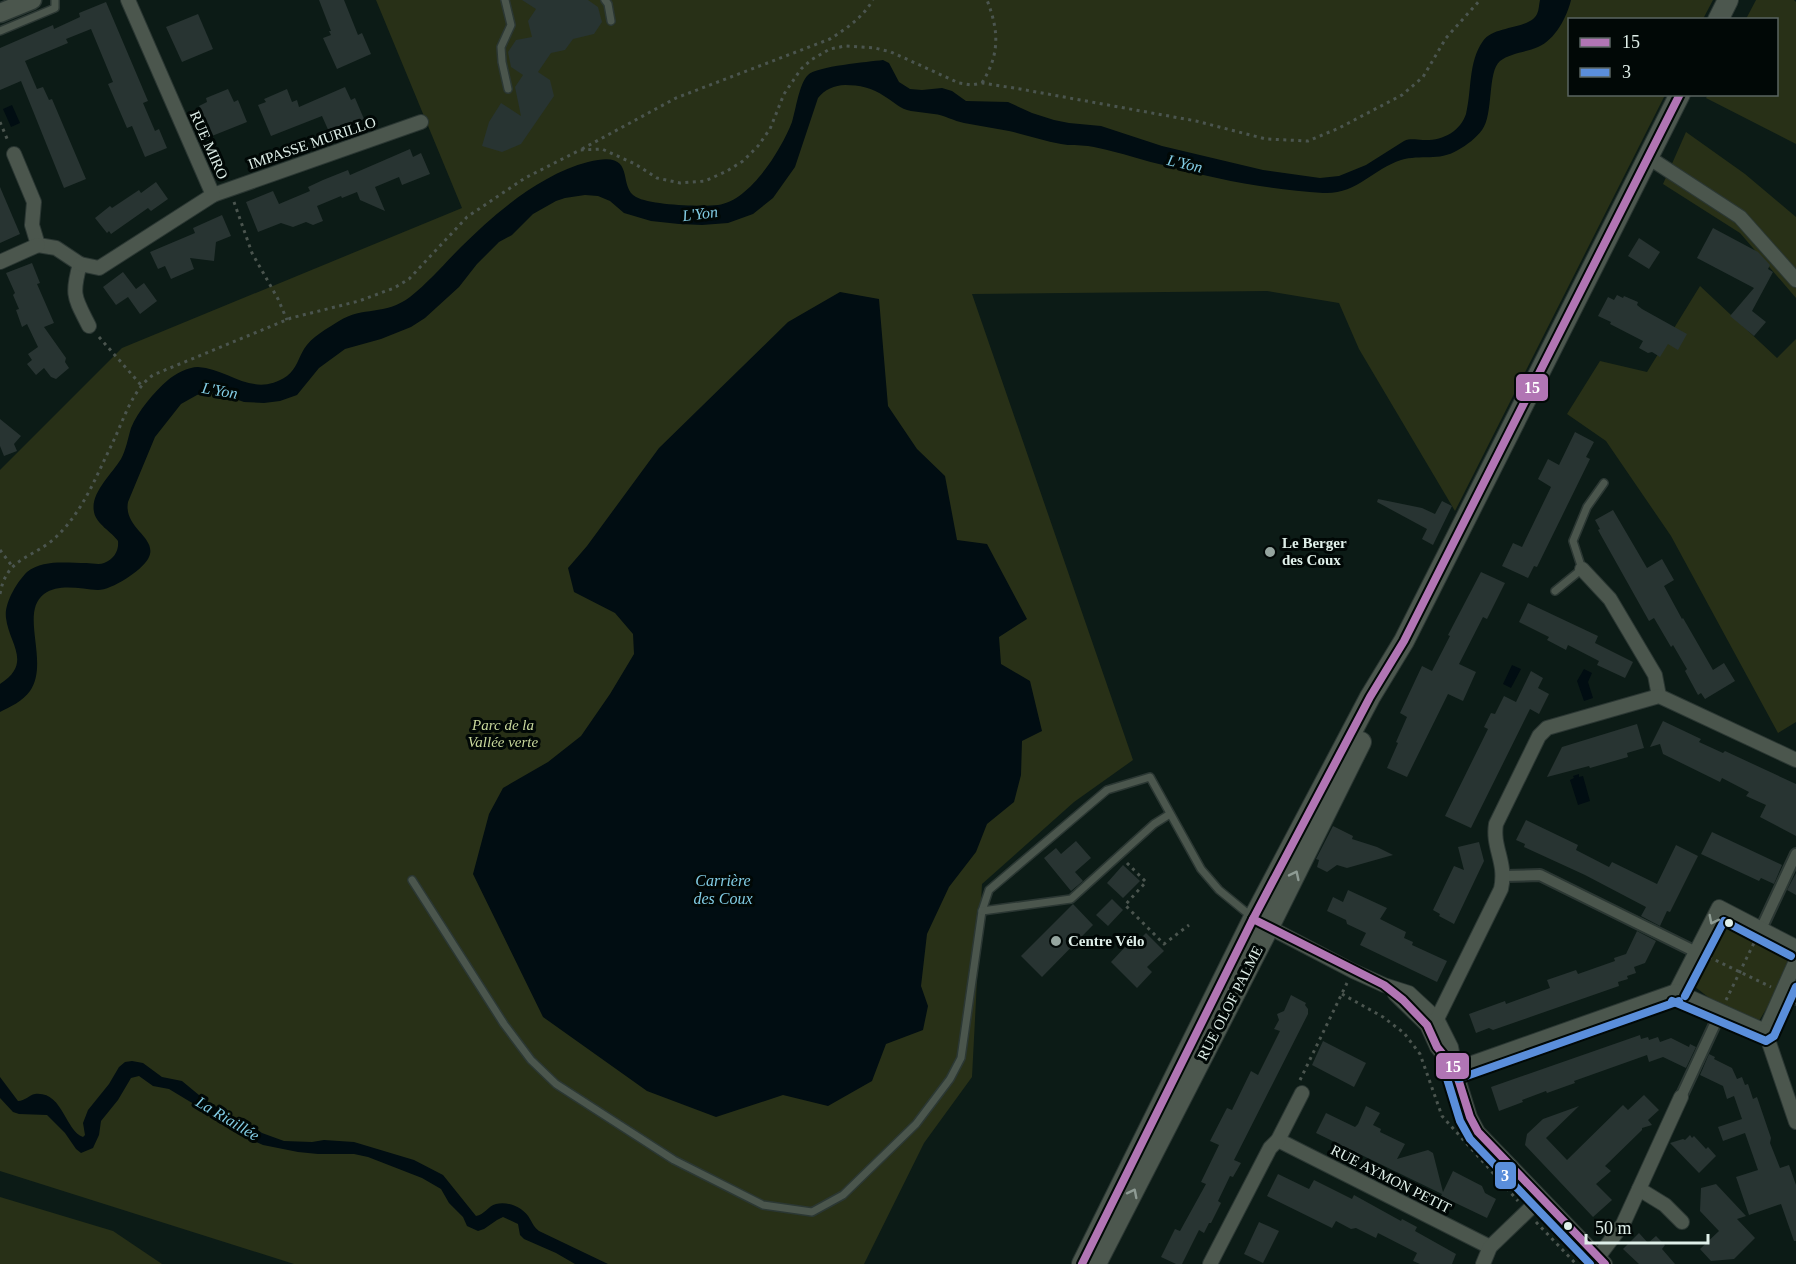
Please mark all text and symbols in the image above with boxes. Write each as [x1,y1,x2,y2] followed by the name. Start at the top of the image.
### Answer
[1568,18,1778,96] legend
[1622,32,1640,52] text: 15
[1622,62,1631,82] text: 3
[187,108,231,182] street label: RUE MIRO
[246,114,378,172] street label: IMPASSE MURILLO
[1165,151,1204,176] water label: L'Yon
[680,203,719,224] water label: L'Yon
[1515,373,1549,402] line badge: 15
[200,379,239,402] water label: L'Yon
[1524,379,1540,396] text: 15
[1282,535,1347,568] place label: Le Berger des Coux
[1263,545,1277,559] marker: Le Berger des Coux
[468,717,539,750] park label: Parc de la Vallée verte
[1288,870,1299,881] one-way arrow
[693,872,753,907] water label: Carrière des Coux
[1708,914,1720,925] one-way arrow
[1723,917,1735,929] unlabelled marker
[1068,933,1145,949] place label: Centre Vélo
[1049,934,1063,948] marker: Centre Vélo
[1194,943,1266,1063] street label: RUE OLOF PALME
[1435,1052,1470,1080] line badge: 15
[1445,1058,1461,1075] text: 15
[192,1092,262,1144] water label: La Riaillée
[1328,1142,1454,1216] street label: RUE AYMON PETIT
[1494,1161,1517,1190] line badge: 3
[1501,1167,1509,1184] text: 3
[1126,1189,1137,1200] one-way arrow
[1586,1207,1708,1245] scale bar
[1595,1218,1632,1238] text: 50 m
[1562,1220,1574,1232] unlabelled marker

